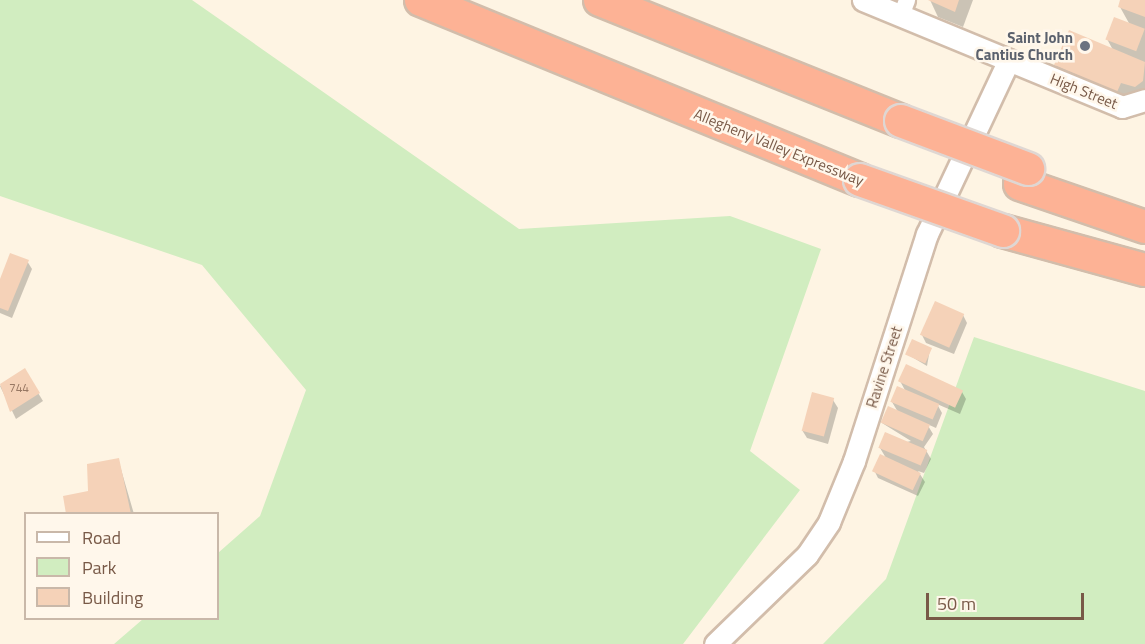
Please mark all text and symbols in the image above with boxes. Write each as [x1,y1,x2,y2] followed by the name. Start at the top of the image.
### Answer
[976,28,1073,63] place label: Saint John Cantius Church
[1078,39,1092,53] marker: Saint John Cantius Church
[1048,69,1120,113] street label: High Street
[691,105,867,189] street label: Allegheny Valley Expressway
[862,324,906,410] street label: Ravine Street
[9,381,29,395] house number: 744
[24,512,219,620] legend
[82,524,121,551] text: Road
[82,554,116,581] text: Park
[929,581,1086,619] scale bar
[82,584,143,611] text: Building
[937,590,976,617] text: 50 m

